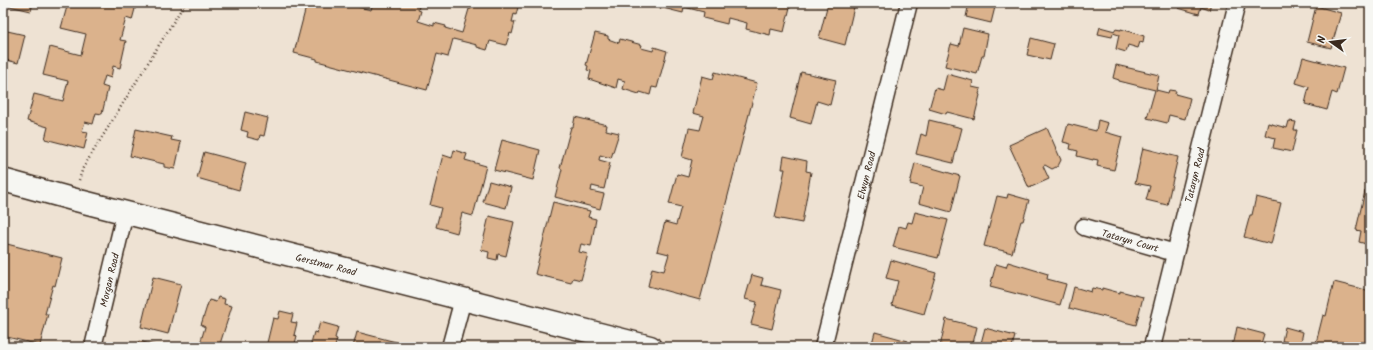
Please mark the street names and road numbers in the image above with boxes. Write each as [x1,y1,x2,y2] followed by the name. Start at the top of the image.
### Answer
[1181,145,1210,205] street label: Tataryn Road
[853,149,881,201] street label: Elwyn Road
[1100,225,1160,257] street label: Tataryn Court
[294,250,359,281] street label: Gerstmar Road
[96,251,124,309] street label: Morgan Road

